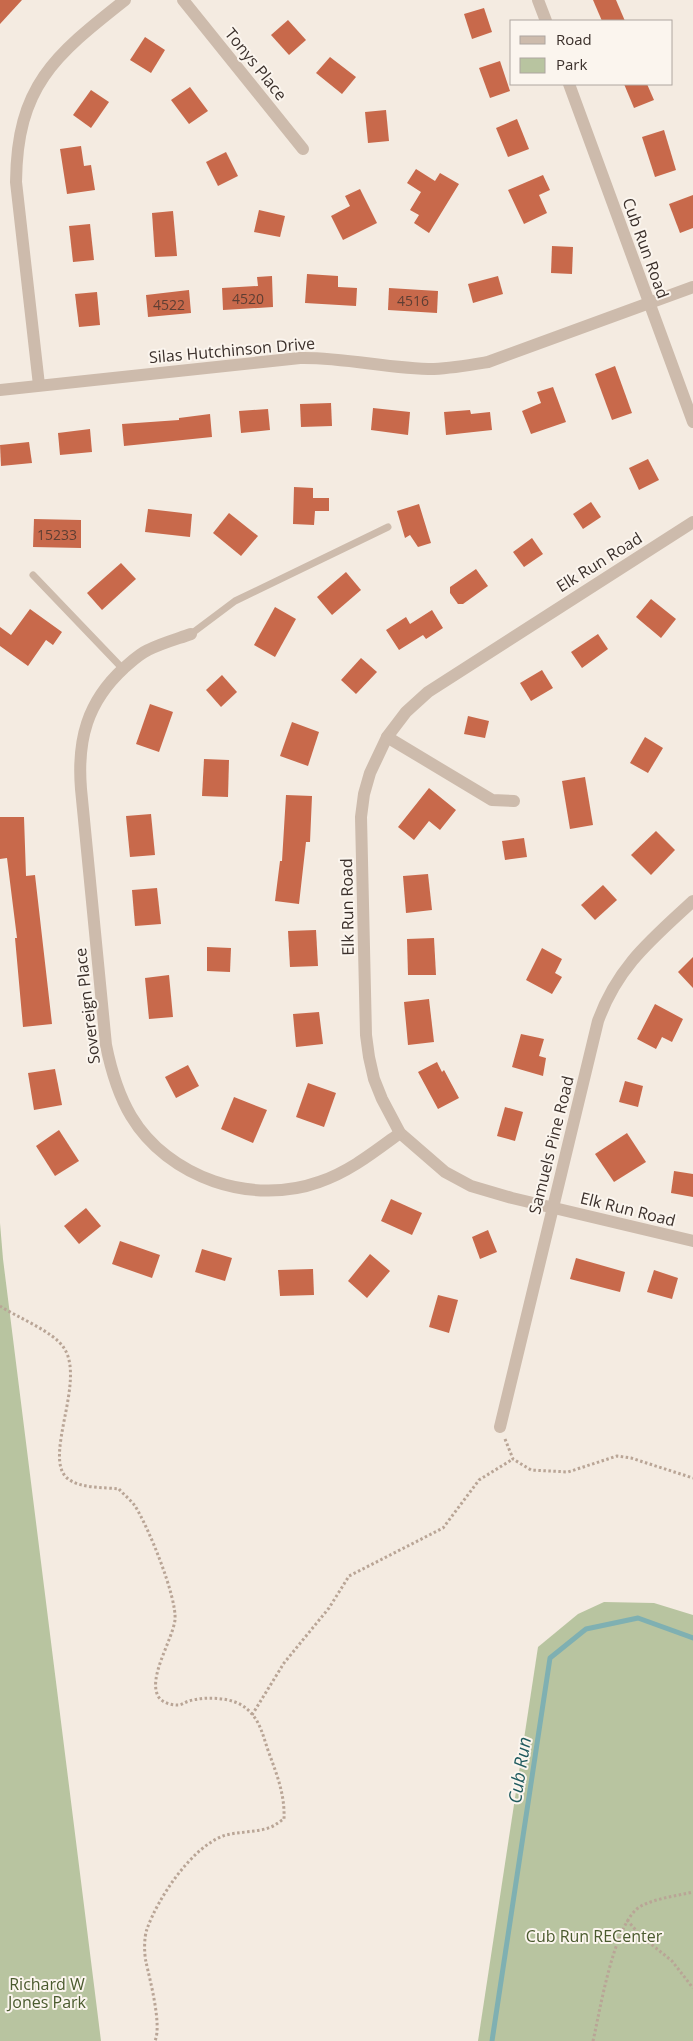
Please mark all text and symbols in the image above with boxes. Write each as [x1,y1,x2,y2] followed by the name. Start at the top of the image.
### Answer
[510,20,673,85] legend
[220,23,292,105] street label: Tonys Place
[556,29,592,49] text: Road
[556,54,587,74] text: Park
[618,195,674,301] street label: Cub Run Road
[232,289,264,308] house number: 4520
[397,291,429,310] house number: 4516
[153,295,185,314] house number: 4522
[148,332,316,368] street label: Silas Hutchinson Drive
[37,525,77,544] house number: 15233
[552,527,646,597] street label: Elk Run Road
[335,858,359,956] street label: Elk Run Road
[69,947,105,1065] street label: Sovereign Place
[523,1074,579,1216] street label: Samuels Pine Road
[578,1187,678,1231] street label: Elk Run Road
[502,1735,536,1805] water label: Cub Run
[526,1925,663,1947] park label: Cub Run RECenter
[6,1973,87,2013] park label: Richard W Jones Park

